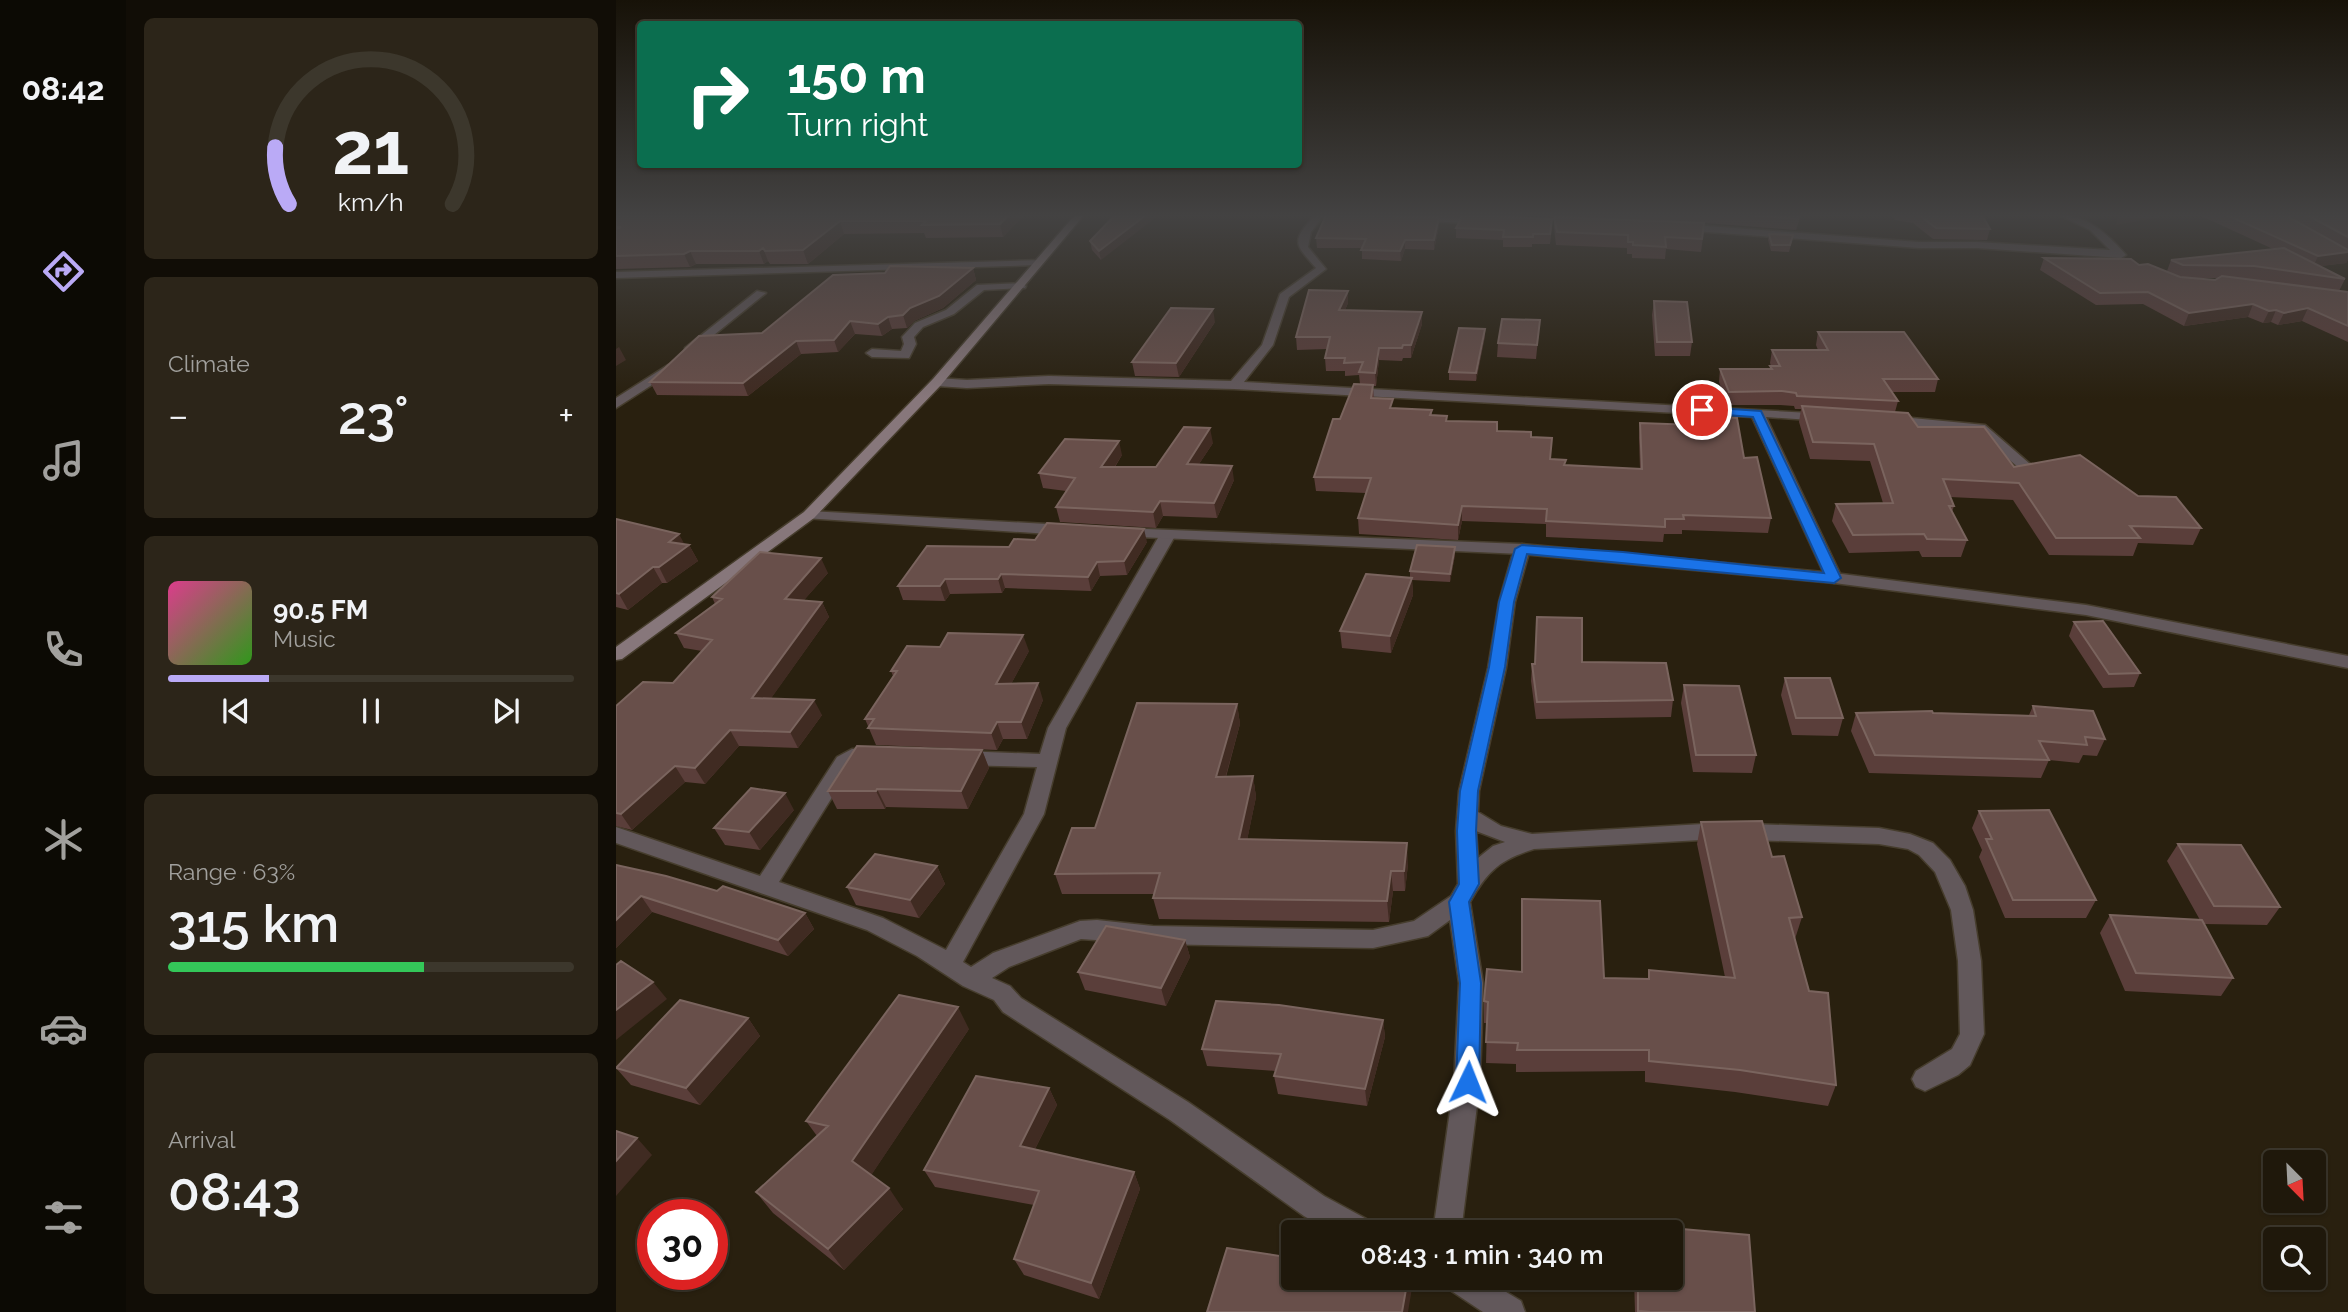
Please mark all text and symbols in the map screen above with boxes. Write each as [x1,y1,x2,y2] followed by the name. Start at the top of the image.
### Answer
[787,47,926,104] text: 150 m
[672,49,763,140] icon: right
[21,70,105,107] text: 08:42
[787,106,928,143] text: Turn right
[332,107,410,192] text: 21
[338,187,404,217] text: km/h
[39,247,88,296] icon: directions
[168,350,250,377] text: Climate
[1672,380,1732,440] pin
[338,385,409,446] text: 23°
[1683,391,1721,429] icon: arrive
[168,393,188,438] text: −
[558,393,574,438] text: +
[39,436,88,485] icon: music
[273,595,368,625] text: 90.5 FM
[39,625,88,674] icon: phone
[273,625,336,652] text: Music
[217,692,255,730] icon: previous
[352,692,390,730] icon: pause
[487,692,525,730] icon: next
[39,815,88,864] icon: climate
[168,858,295,885] text: Range · 63%
[168,893,339,954] text: 315 km
[39,1004,88,1053] icon: car
[1431,1045,1505,1119] position arrow
[168,1126,235,1153] text: Arrival
[2263,1150,2326,1213] north arrow
[2263,1150,2326,1290] map controls
[168,1161,301,1222] text: 08:43
[39,1193,88,1242] icon: filters
[637,1199,728,1290] speed limit sign: 30
[2263,1227,2326,1290] button: search
[1360,1240,1604,1270] text: 08:43 · 1 min · 340 m

